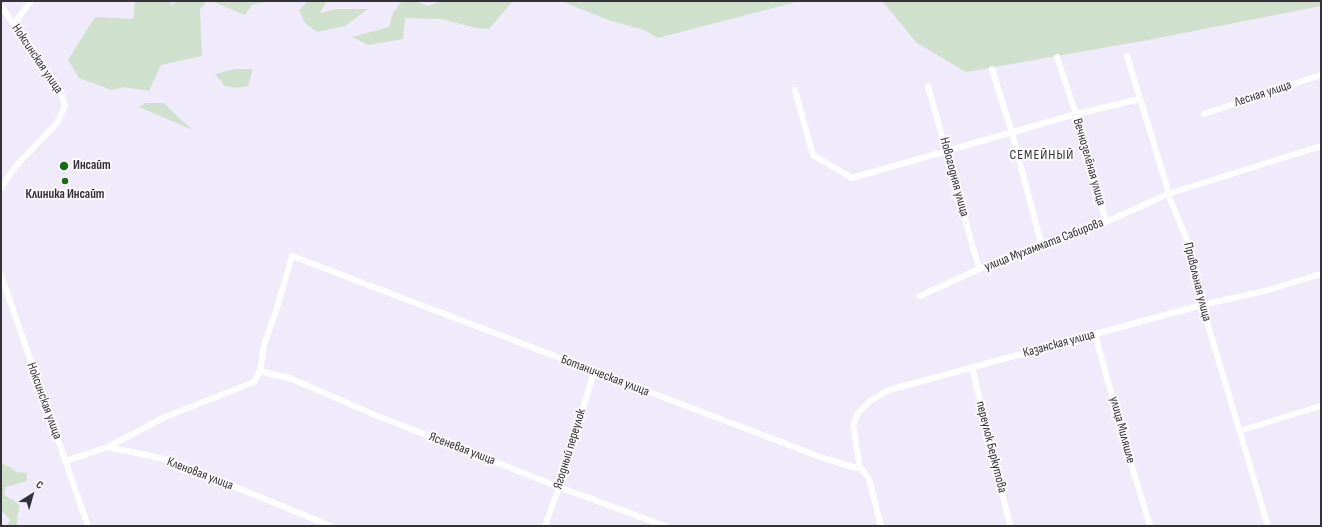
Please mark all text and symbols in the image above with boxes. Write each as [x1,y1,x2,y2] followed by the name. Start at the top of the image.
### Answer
[8,21,66,97] street label: Ноксинская улица
[1233,77,1293,111] street label: Лесная улица
[1069,117,1109,207] street label: Вечнозелёная улица
[936,136,972,218] street label: Новогодняя улица
[1010,147,1074,163] district label: СЕМЕЙНЫЙ
[73,158,111,174] place label: Инсайт
[58,160,70,172] marker: Инсайт
[60,176,70,186] marker: Клиника Инсайт
[26,187,104,203] place label: Клиника Инсайт
[982,215,1106,275] street label: улица Мухаммата Сабирова
[1180,241,1214,323] street label: Привольная улица
[1021,327,1097,361] street label: Казанская улица
[559,352,651,400] street label: Ботаническая улица
[23,361,65,441] street label: Ноксинская улица
[1106,395,1138,465] street label: улица Миляшле
[972,400,1010,494] street label: переулок Беркутова
[550,407,590,491] street label: Ягодный переулок
[427,429,497,469] street label: Ясеневая улица
[165,454,235,494] street label: Кленовая улица
[12,475,52,515] north arrow
[33,478,46,492] text: С

